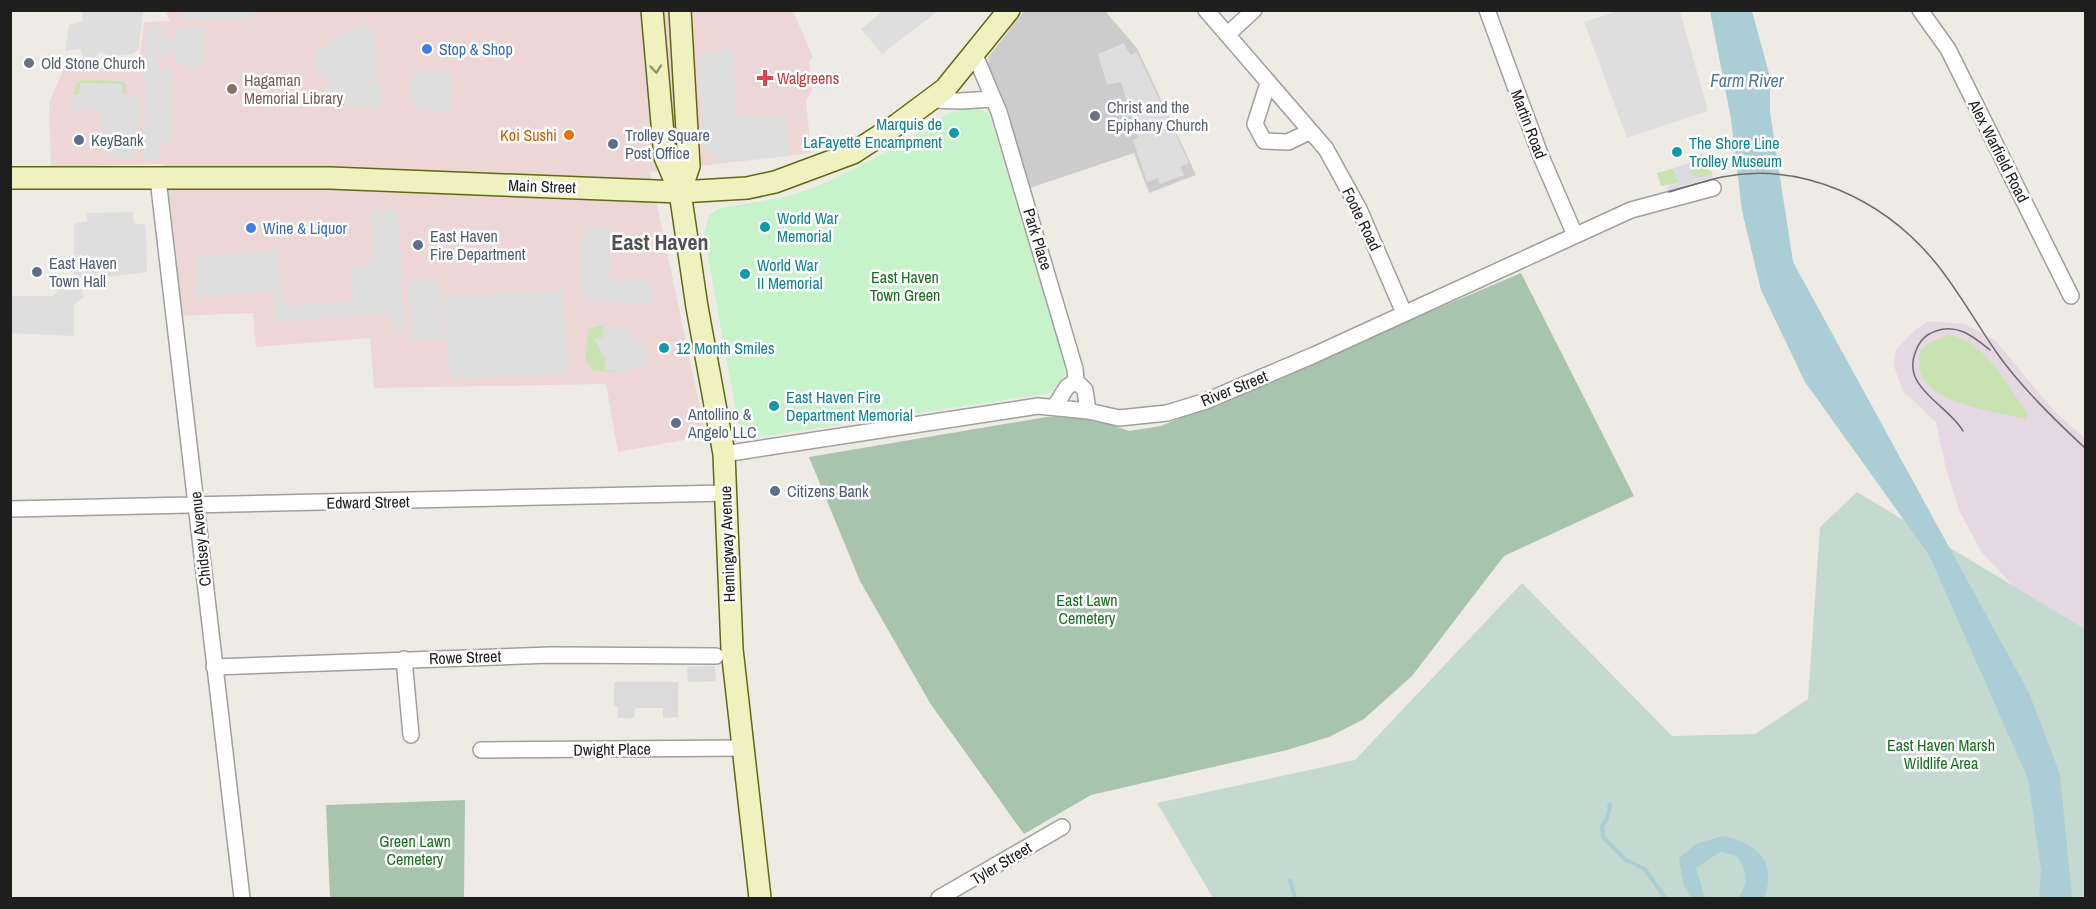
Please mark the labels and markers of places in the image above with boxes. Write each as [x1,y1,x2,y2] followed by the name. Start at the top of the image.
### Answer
[439,38,513,60] place label: Stop & Shop
[420,42,434,56] marker: Stop & Shop
[41,52,145,74] place label: Old Stone Church
[22,56,36,70] marker: Old Stone Church
[777,67,839,89] place label: Walgreens
[244,69,344,109] place label: Hagaman Memorial Library
[758,71,772,85] marker: Walgreens
[225,82,239,96] marker: Hagaman Memorial Library
[1107,96,1208,136] place label: Christ and the Epiphany Church
[1088,109,1102,123] marker: Christ and the Epiphany Church
[803,113,942,153] place label: Marquis de LaFayette Encampment
[500,124,557,146] place label: Koi Sushi
[625,124,710,164] place label: Trolley Square Post Office
[947,126,961,140] marker: Marquis de LaFayette Encampment
[562,128,576,142] marker: Koi Sushi
[91,129,144,151] place label: KeyBank
[1689,132,1782,172] place label: The Shore Line Trolley Museum
[72,133,86,147] marker: KeyBank
[606,137,620,151] marker: Trolley Square Post Office
[1670,145,1684,159] marker: The Shore Line Trolley Museum
[777,207,839,247] place label: World War Memorial
[263,217,348,239] place label: Wine & Liquor
[758,220,772,234] marker: World War Memorial
[244,221,258,235] marker: Wine & Liquor
[430,225,526,265] place label: East Haven Fire Department
[411,238,425,252] marker: East Haven Fire Department
[49,252,117,292] place label: East Haven Town Hall
[757,254,823,294] place label: World War II Memorial
[30,265,44,279] marker: East Haven Town Hall
[738,267,752,281] marker: World War II Memorial
[676,337,774,359] place label: 12 Month Smiles
[657,341,671,355] marker: 12 Month Smiles
[786,386,913,426] place label: East Haven Fire Department Memorial
[767,399,781,413] marker: East Haven Fire Department Memorial
[687,403,757,443] place label: Antollino & Angelo LLC
[669,416,683,430] marker: Antollino & Angelo LLC
[787,480,869,502] place label: Citizens Bank
[768,484,782,498] marker: Citizens Bank

